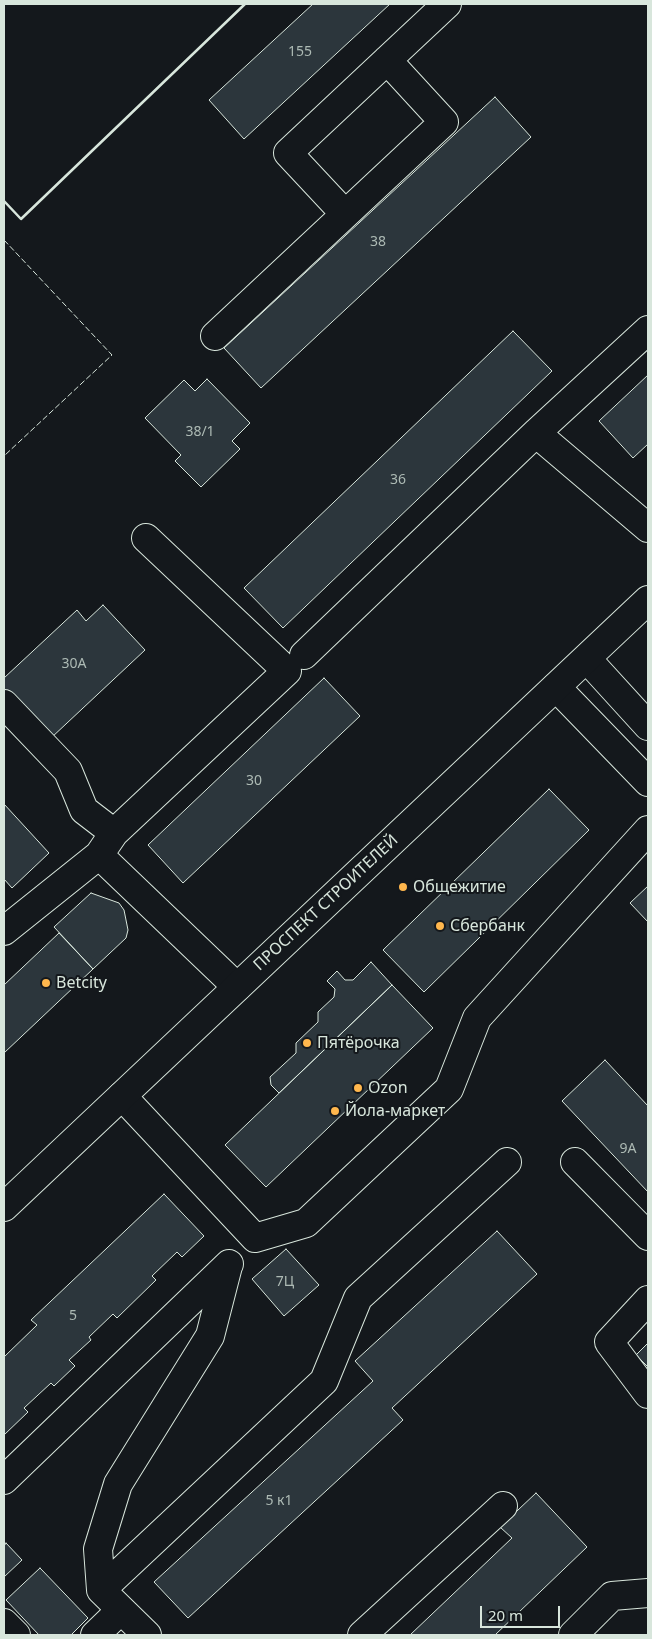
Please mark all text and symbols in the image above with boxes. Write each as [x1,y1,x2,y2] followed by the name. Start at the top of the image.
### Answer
[288,44,312,60] house number: 155
[370,234,386,250] house number: 38
[185,424,215,440] house number: 38/1
[390,472,406,488] house number: 36
[62,656,86,672] house number: 30А
[246,773,262,789] house number: 30
[250,831,402,975] street label: ПРОСПЕКТ СТРОИТЕЛЕЙ
[413,877,506,897] place label: Общежитие
[397,881,409,893] marker: Общежитие
[450,916,525,936] place label: Сбербанк
[434,920,446,932] marker: Сбербанк
[56,973,107,993] place label: Betcity
[40,977,52,989] marker: Betcity
[317,1033,400,1053] place label: Пятёрочка
[301,1037,313,1049] marker: Пятёрочка
[368,1078,408,1098] place label: Ozon
[352,1082,364,1094] marker: Ozon
[345,1101,445,1121] place label: Йола-маркет
[329,1105,341,1117] marker: Йола-маркет
[620,1141,636,1157] house number: 9А
[276,1274,294,1290] house number: 7Ц
[69,1308,77,1324] house number: 5
[265,1493,293,1509] house number: 5 к1
[482,1596,562,1628] scale bar
[488,1605,523,1625] text: 20 m

